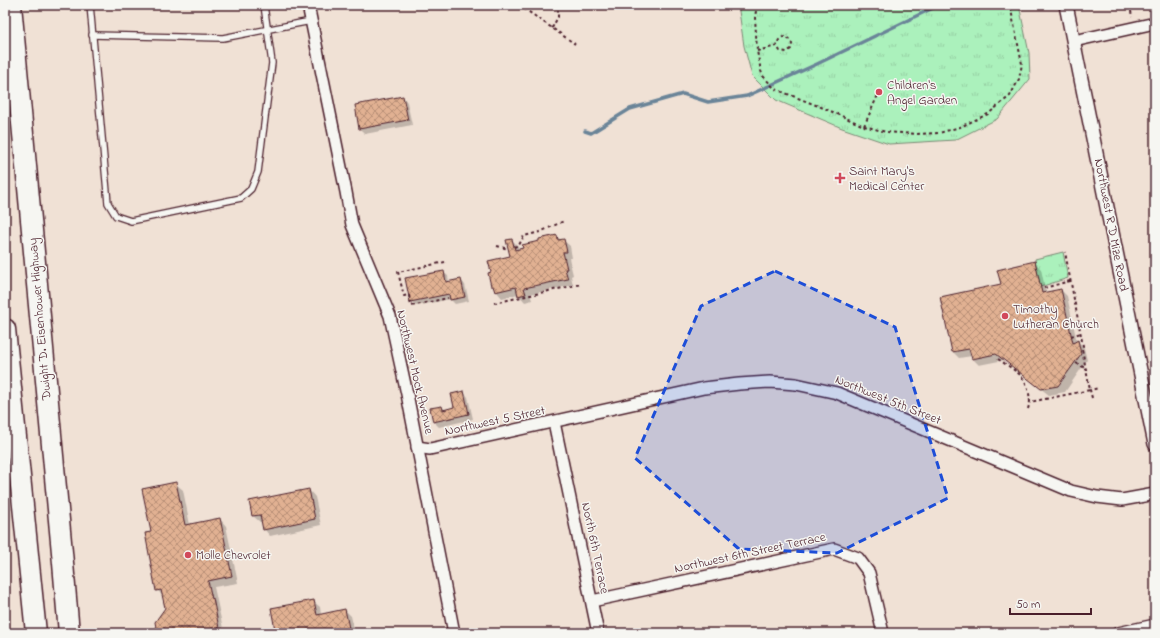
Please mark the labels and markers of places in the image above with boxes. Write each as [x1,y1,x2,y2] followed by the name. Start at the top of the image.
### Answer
[887,76,957,111] place label: Children's Angel Garden
[874,87,884,97] marker: Children's Angel Garden
[849,162,925,196] place label: Saint Mary's Medical Center
[834,172,846,184] marker: Saint Mary's Medical Center
[1013,300,1099,334] place label: Timothy Lutheran Church
[1000,311,1010,321] marker: Timothy Lutheran Church
[196,546,271,565] place label: Molle Chevrolet
[183,550,193,560] marker: Molle Chevrolet

